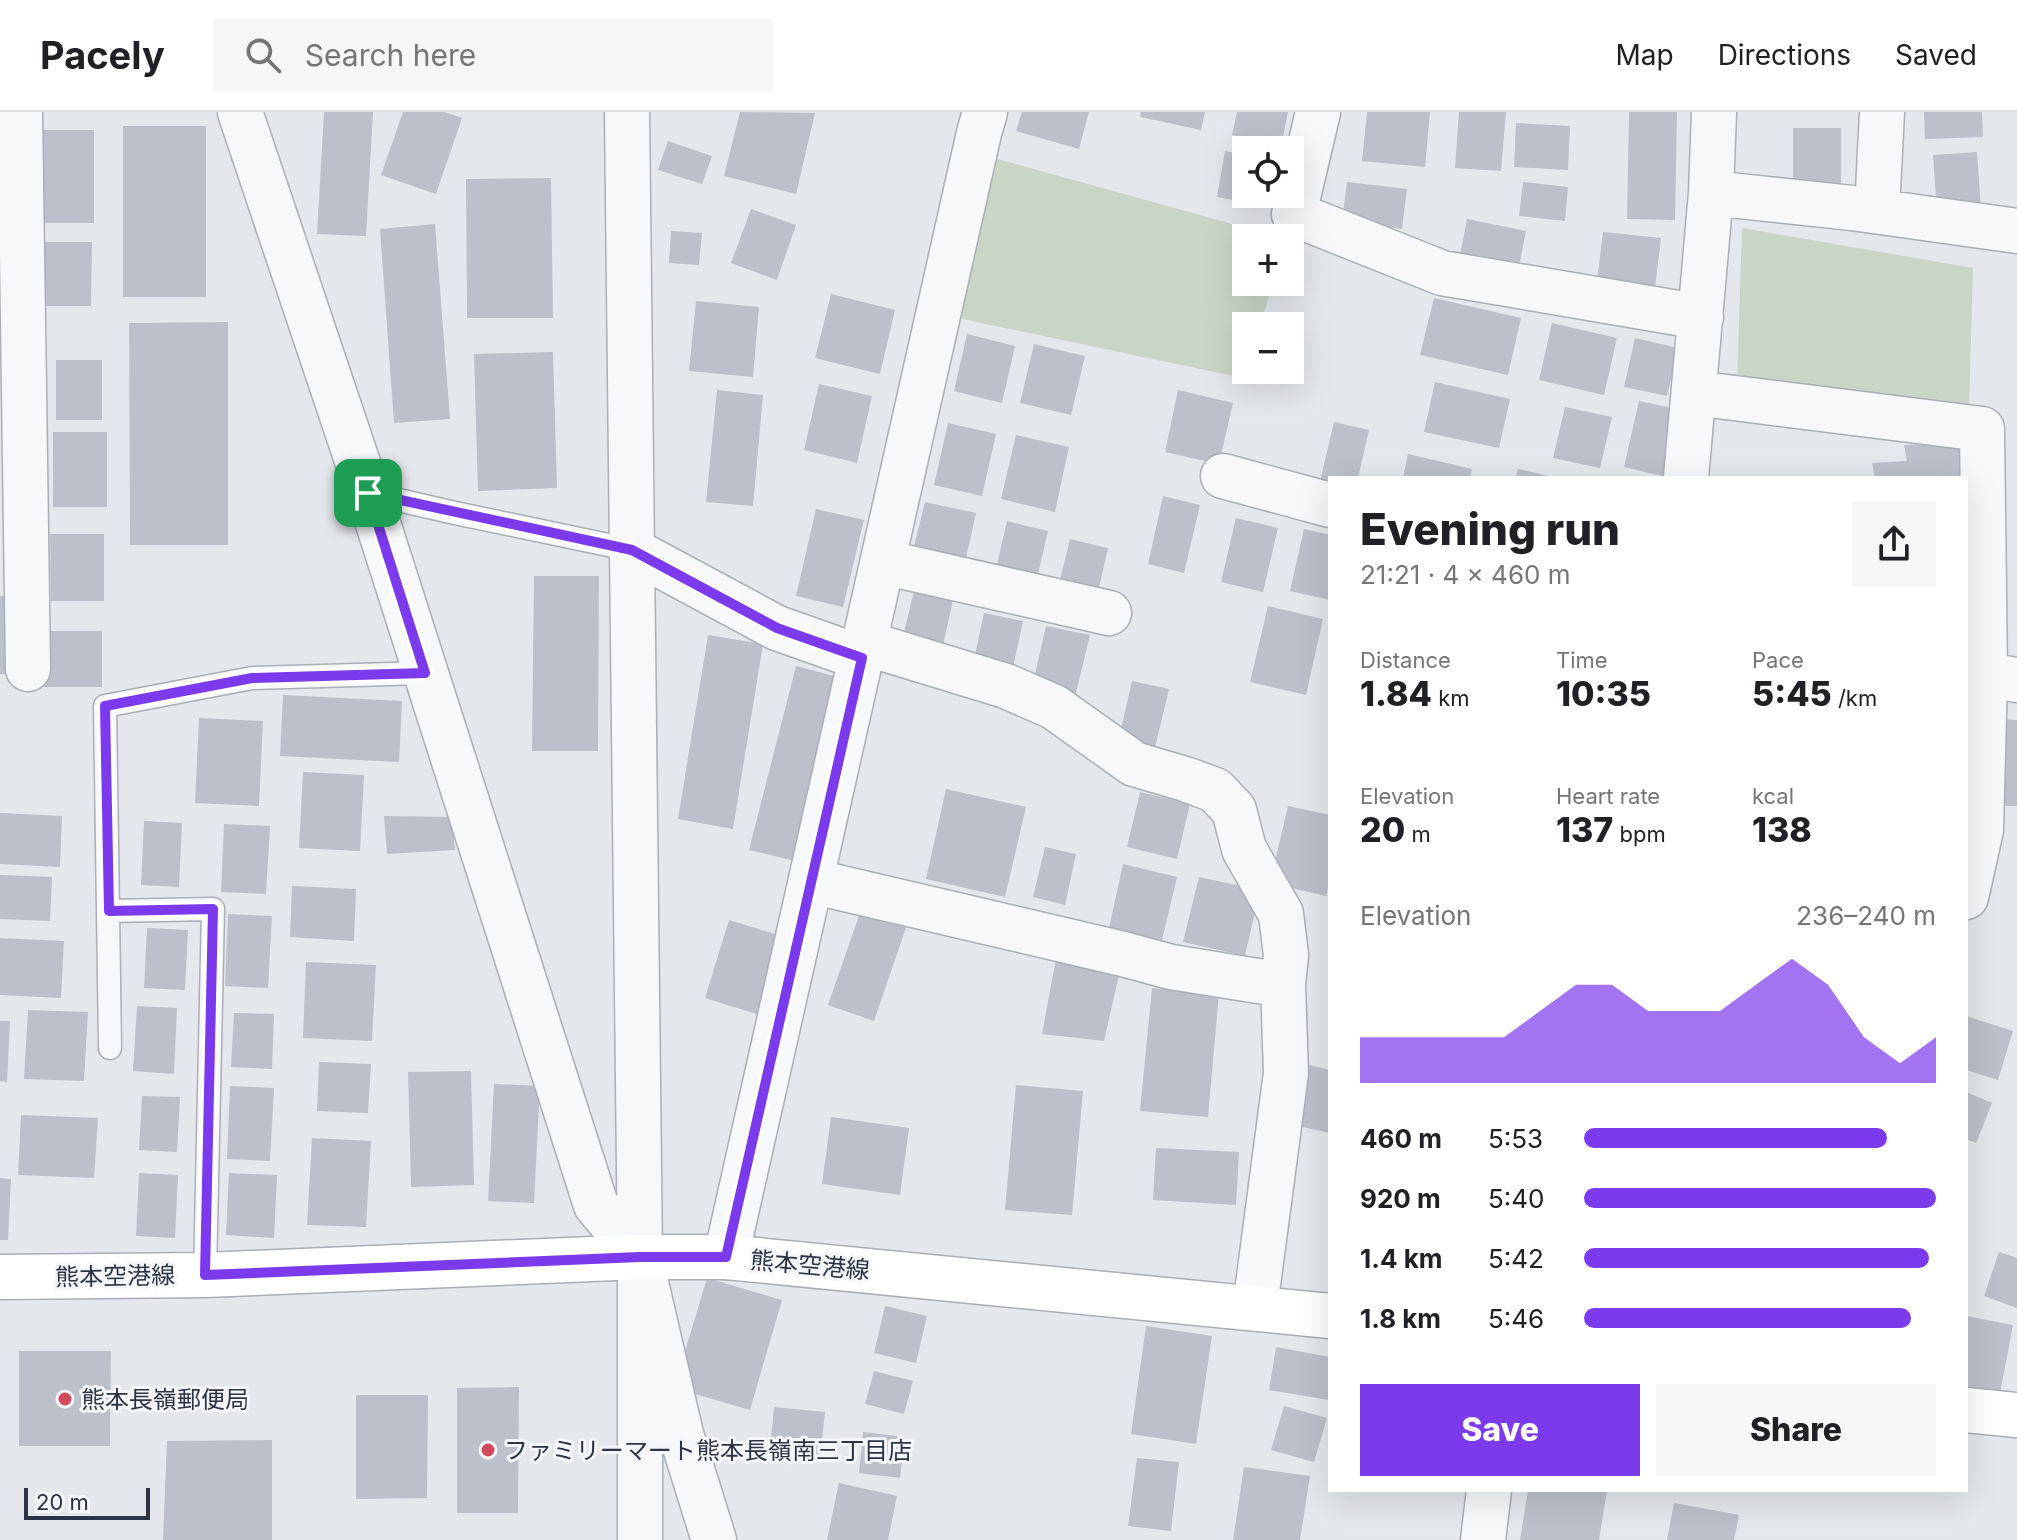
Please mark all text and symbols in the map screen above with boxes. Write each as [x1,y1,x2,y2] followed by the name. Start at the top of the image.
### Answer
[213,19,773,91] search box
[40,32,165,78] text: Pacely
[241,33,285,77] icon: search
[305,37,476,73] text: Search here
[1615,38,1674,72] text: Map
[1718,38,1851,72] text: Directions
[1895,38,1977,72] text: Saved
[1232,136,1304,384] map controls
[1232,136,1304,208] button: locate
[1232,224,1304,296] button: +
[1232,312,1304,384] button: −
[334,459,402,527] pin
[346,471,390,515] icon: arrive
[1360,502,1620,556] text: Evening run
[1852,502,1936,586] button: share
[1360,559,1571,590] text: 21:21 · 4 × 460 m
[1360,647,1451,673] text: Distance
[1556,647,1608,673] text: Time
[1752,647,1804,673] text: Pace
[1360,673,1432,714] text: 1.84
[1556,673,1651,714] text: 10:35
[1752,673,1832,714] text: 5:45
[1432,685,1469,711] text: km
[1832,685,1877,711] text: /km
[1360,783,1454,809] text: Elevation
[1556,783,1660,809] text: Heart rate
[1752,783,1794,809] text: kcal
[1360,809,1405,850] text: 20
[1556,809,1613,850] text: 137
[1752,809,1812,850] text: 138
[1405,821,1431,847] text: m
[1613,821,1666,847] text: bpm
[1360,900,1471,931] text: Elevation
[1796,900,1936,931] text: 236–240 m
[1360,1123,1442,1154] text: 460 m
[1488,1123,1543,1154] text: 5:53
[1360,1183,1441,1214] text: 920 m
[1488,1183,1545,1214] text: 5:40
[1360,1243,1442,1274] text: 1.4 km
[1488,1243,1544,1274] text: 5:42
[749,1245,871,1285] street label: 熊本空港線
[55,1260,175,1292] street label: 熊本空港線
[1360,1303,1441,1334] text: 1.8 km
[1488,1303,1544,1334] text: 5:46
[1360,1384,1640,1476] button: Save
[1656,1384,1936,1476] button: Share
[81,1385,249,1414] place label: 熊本長嶺郵便局
[56,1390,74,1408] marker: 熊本長嶺郵便局
[504,1436,912,1465] place label: ファミリーマート熊本長嶺南三丁目店
[479,1441,497,1459] marker: ファミリーマート熊本長嶺南三丁目店
[24,1484,150,1520] scale bar
[36,1489,89,1515] text: 20 m

